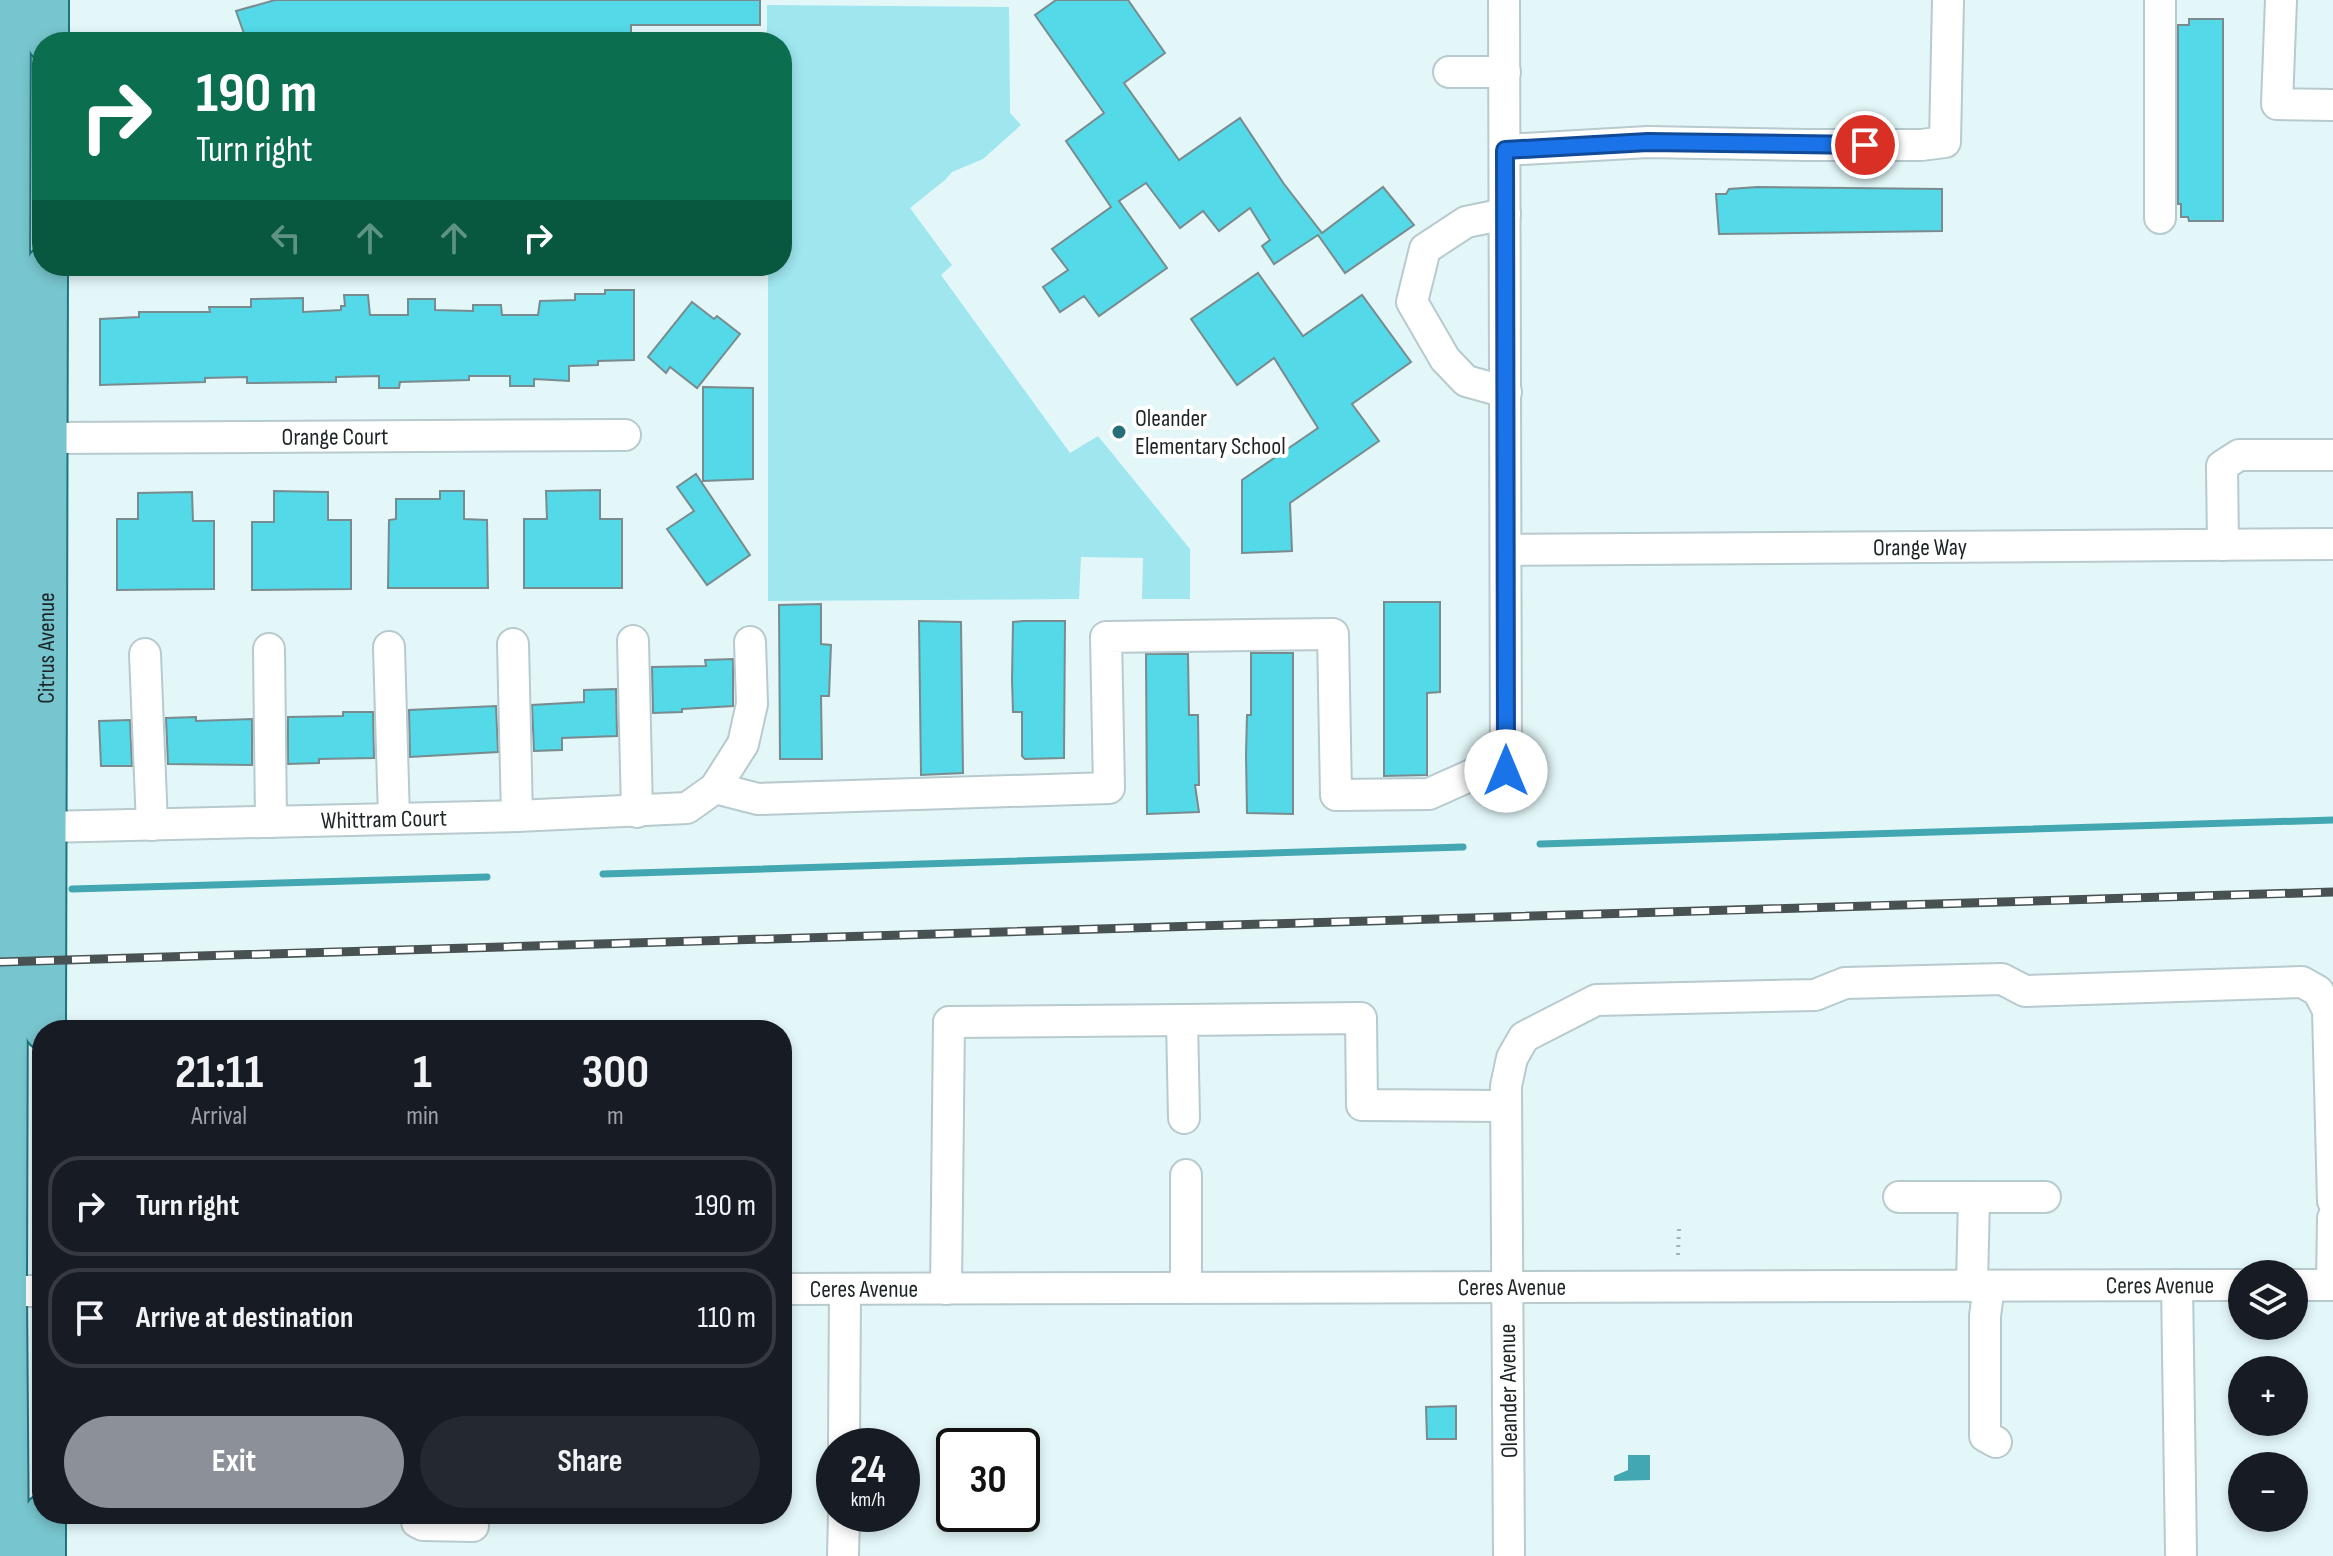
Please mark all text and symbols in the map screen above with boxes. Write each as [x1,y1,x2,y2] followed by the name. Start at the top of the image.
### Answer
[196,61,317,128] text: 190 m
[64,64,168,168] icon: right
[1831,111,1899,179] pin
[1843,123,1887,167] icon: arrive
[196,129,313,172] text: Turn right
[264,216,308,260] icon: left
[348,216,392,260] icon: ahead
[432,216,476,260] icon: ahead
[516,216,560,260] icon: right
[1135,404,1286,461] place label: Oleander Elementary School
[282,422,388,452] street label: Orange Court
[1110,423,1128,441] marker: Oleander Elementary School
[1873,533,1967,562] street label: Orange Way
[32,592,61,704] street label: Citrus Avenue
[1464,729,1548,813] position arrow
[321,804,447,836] street label: Whittram Court
[175,1044,263,1101] text: 21:11
[413,1044,432,1101] text: 1
[582,1044,649,1101] text: 300
[191,1101,247,1132] text: Arrival
[406,1101,439,1132] text: min
[607,1101,624,1132] text: m
[68,1184,112,1228] icon: right
[136,1188,239,1224] text: Turn right
[695,1188,756,1224] text: 190 m
[2228,1260,2308,1532] map controls
[2228,1260,2308,1340] button: layers
[2106,1271,2214,1300] street label: Ceres Avenue
[1458,1273,1566,1302] street label: Ceres Avenue
[810,1275,918,1304] street label: Ceres Avenue
[68,1296,112,1340] icon: arrive
[136,1300,353,1336] text: Arrive at destination
[698,1300,756,1336] text: 110 m
[1493,1323,1524,1458] street label: Oleander Avenue
[2228,1356,2308,1436] button: +
[64,1416,404,1508] button: Exit
[420,1416,760,1508] button: Share
[936,1428,1040,1532] speed limit sign: 30
[850,1446,886,1494] text: 24
[2228,1452,2308,1532] button: −
[851,1488,885,1512] text: km/h

